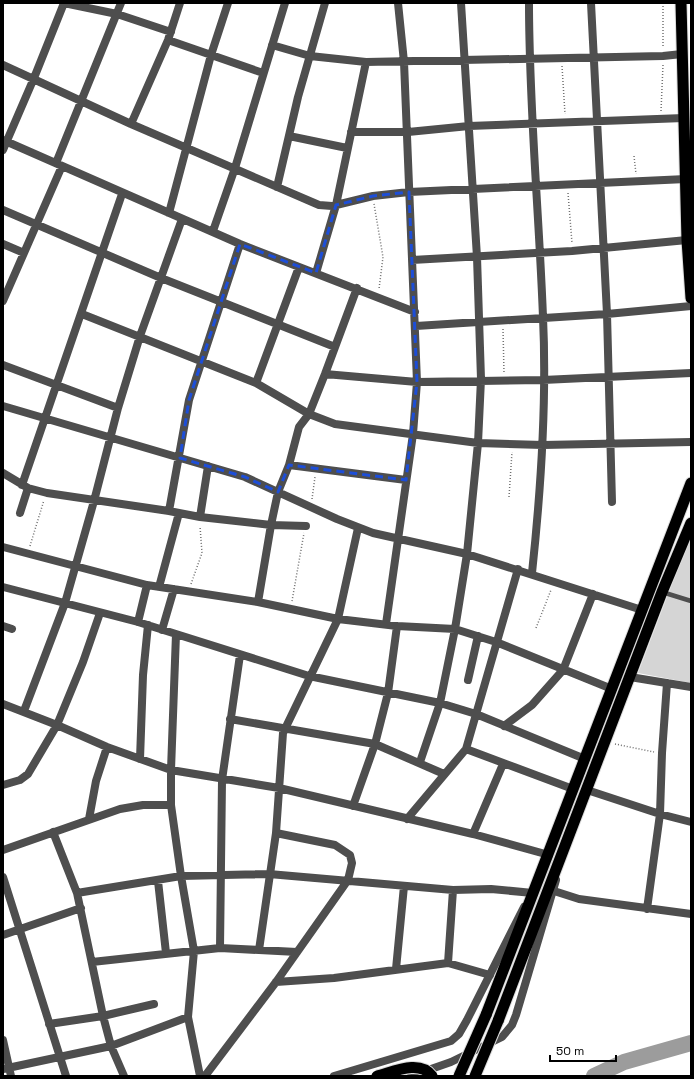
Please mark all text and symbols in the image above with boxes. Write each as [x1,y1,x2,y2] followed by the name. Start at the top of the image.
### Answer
[550,1037,616,1063] scale bar
[556,1043,584,1059] text: 50 m

